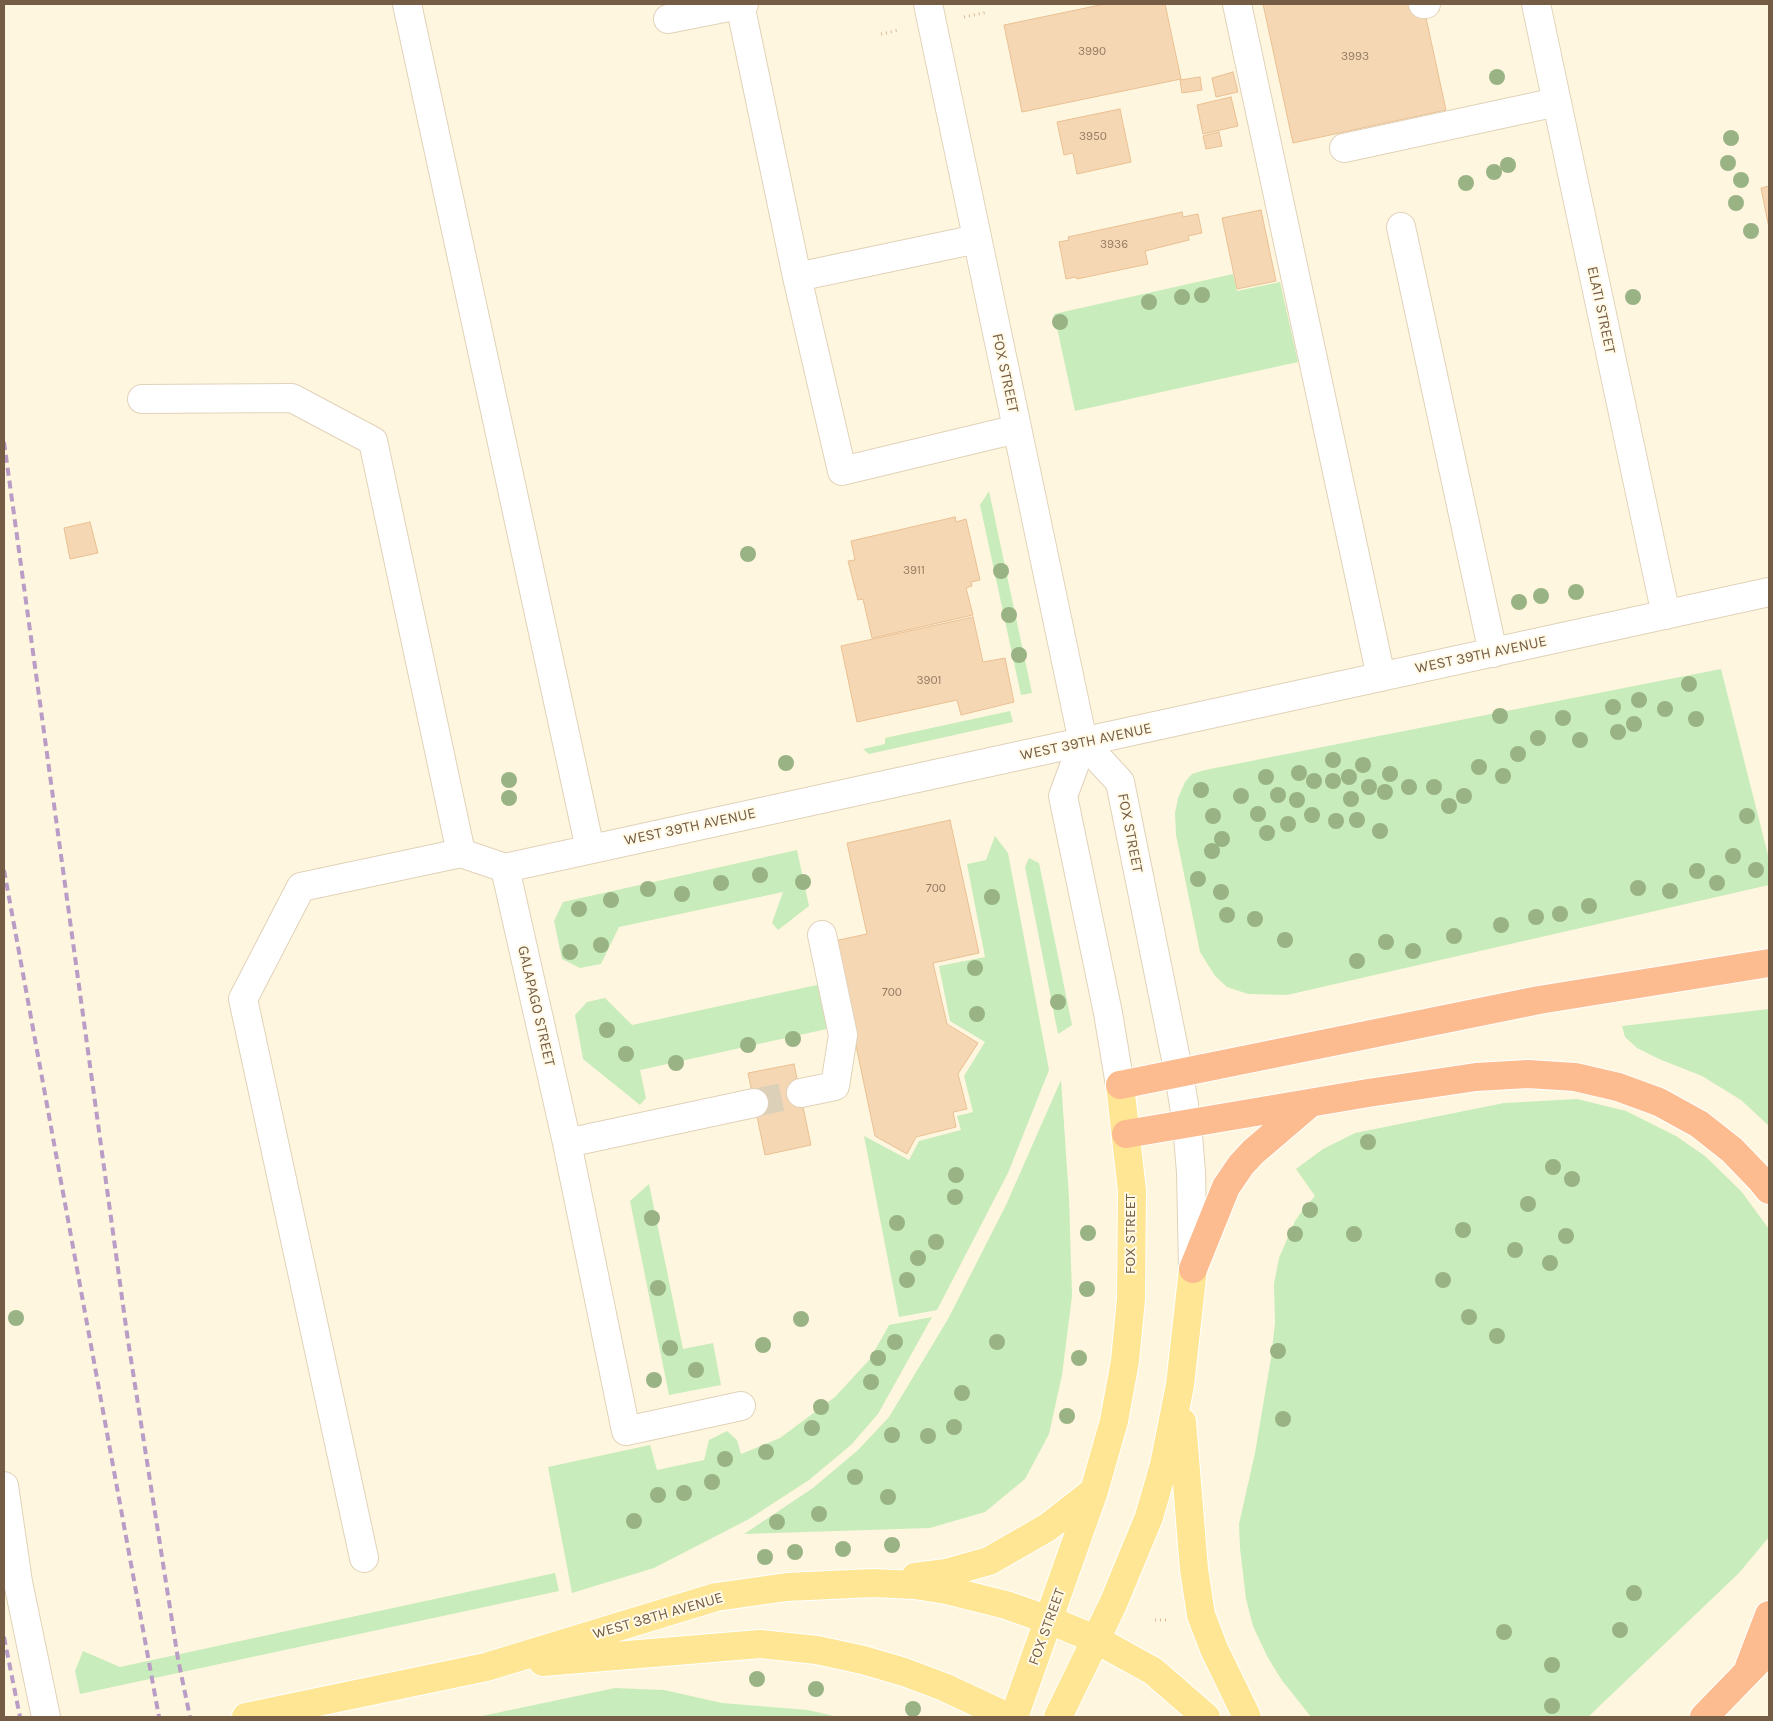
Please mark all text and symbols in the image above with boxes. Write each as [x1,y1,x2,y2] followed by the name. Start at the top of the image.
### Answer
[1078,45,1106,59] house number: 3990
[1341,50,1369,64] house number: 3993
[1079,130,1107,144] house number: 3950
[1100,238,1128,252] house number: 3936
[1583,265,1619,355] street label: ELATI STREET
[988,332,1022,414] street label: FOX STREET
[903,564,925,578] house number: 3911
[1414,632,1548,678] street label: WEST 39TH AVENUE
[916,674,942,688] house number: 3901
[1019,719,1153,765] street label: WEST 39TH AVENUE
[1113,792,1147,874] street label: FOX STREET
[623,804,757,850] street label: WEST 39TH AVENUE
[926,882,946,896] house number: 700
[513,944,559,1068] street label: GALAPAGO STREET
[882,986,902,1000] house number: 700
[1122,1194,1140,1274] street label: FOX STREET
[1025,1586,1069,1668] street label: FOX STREET
[591,1589,725,1643] street label: WEST 38TH AVENUE

